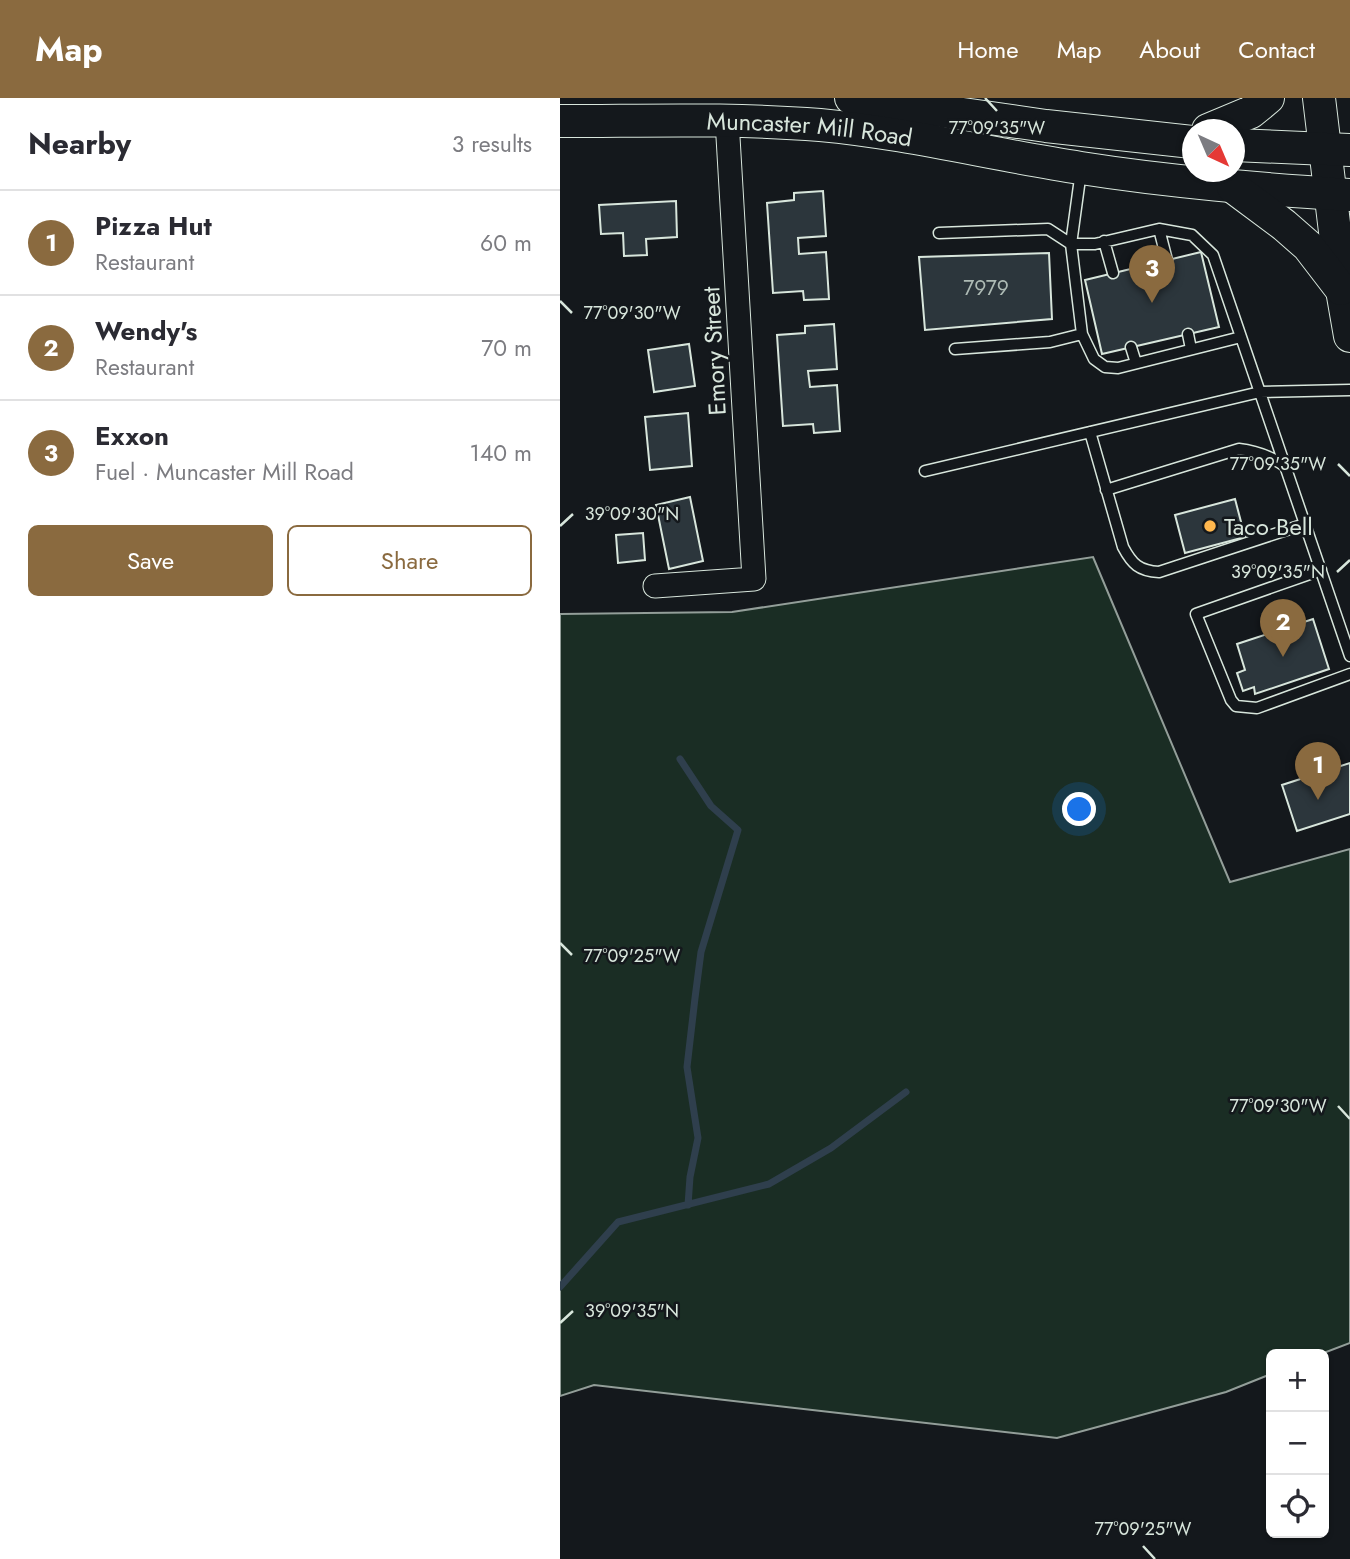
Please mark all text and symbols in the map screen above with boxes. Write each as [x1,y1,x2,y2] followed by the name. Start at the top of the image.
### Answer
[35,26,103,73] text: Map
[957,32,1019,67] text: Home
[1057,32,1101,67] text: Map
[1139,32,1200,67] text: About
[1238,32,1315,67] text: Contact
[706,103,915,155] street label: Muncaster Mill Road
[949,115,1045,141] text: 77°09'35"W
[1182,119,1245,182] north arrow
[28,122,131,165] text: Nearby
[452,127,532,161] text: 3 results
[95,207,212,245] text: Pizza Hut
[45,226,57,260] text: 1
[480,226,532,260] text: 60 m
[95,245,194,279] text: Restaurant
[1129,245,1175,303] pin: 3
[963,273,1009,303] house number: 7979
[693,285,735,416] street label: Emory Street
[583,300,681,326] text: 77°09'30"W
[95,312,197,350] text: Wendy's
[43,331,59,365] text: 2
[481,331,532,365] text: 70 m
[95,350,194,384] text: Restaurant
[95,417,169,455] text: Exxon
[44,436,58,470] text: 3
[470,436,532,470] text: 140 m
[1230,451,1326,477] text: 77°09'35"W
[95,455,354,489] text: Fuel · Muncaster Mill Road
[585,501,679,527] text: 39°09'30"N
[1224,509,1313,544] place label: Taco Bell
[1202,518,1218,534] marker: Taco Bell
[28,525,273,596] button: Save
[287,525,532,596] button: Share
[1231,559,1325,585] text: 39°09'35"N
[1260,599,1306,657] pin: 2
[1295,742,1341,800] pin: 1
[1062,792,1096,826] your location
[584,943,681,969] text: 77°09'25"W
[1229,1093,1327,1119] text: 77°09'30"W
[585,1298,679,1324] text: 39°09'35"N
[1266,1349,1329,1538] map controls
[1266,1349,1329,1412] button: +
[1266,1412,1329,1475] button: −
[1266,1475,1329,1538] button: locate
[1095,1516,1192,1542] text: 77°09'25"W

